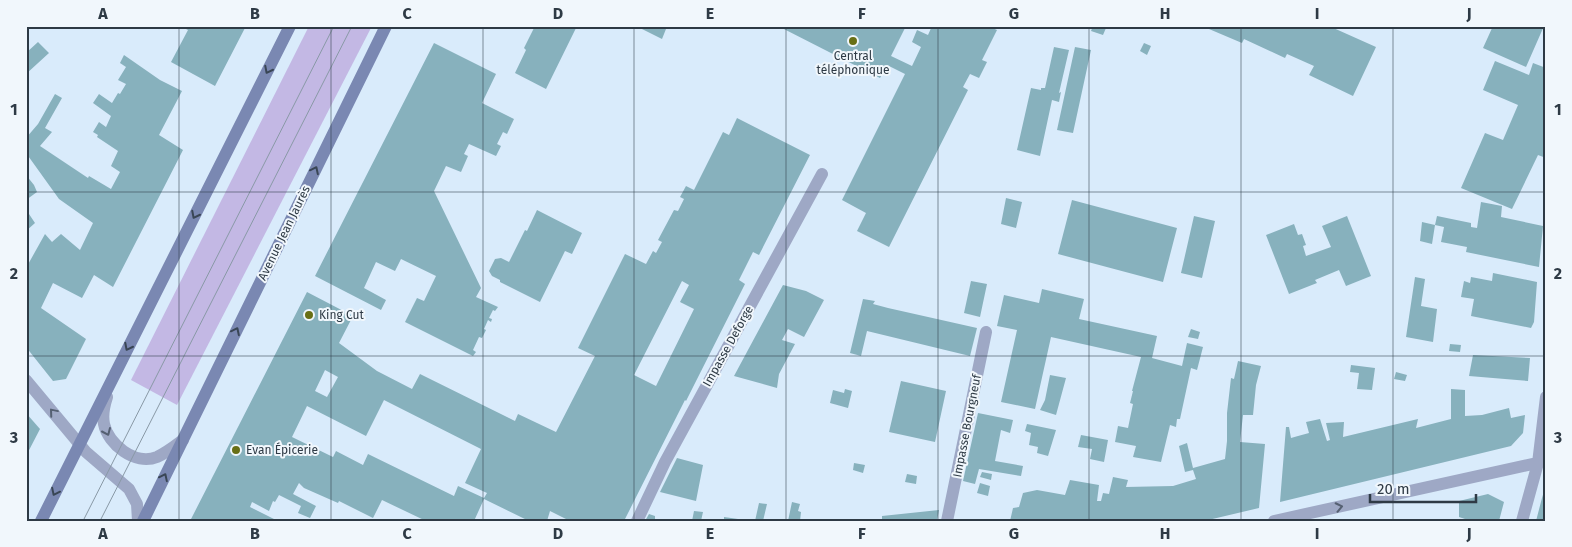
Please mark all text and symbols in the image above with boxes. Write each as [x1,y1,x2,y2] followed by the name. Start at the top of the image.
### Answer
[97,4,108,23] text: A
[250,4,260,23] text: B
[402,4,412,23] text: C
[553,4,563,23] text: D
[706,4,714,23] text: E
[858,4,866,23] text: F
[1009,4,1019,23] text: G
[1160,4,1170,23] text: H
[1315,4,1319,23] text: I
[1465,4,1472,23] text: J
[847,35,859,47] marker: Central téléphonique
[817,49,889,77] place label: Central téléphonique
[264,65,274,74] one-way arrow
[10,100,18,119] text: 1
[1554,100,1562,119] text: 1
[309,166,319,175] one-way arrow
[255,183,313,283] street label: Avenue Jean Jaurès
[191,210,201,219] one-way arrow
[10,264,18,283] text: 2
[1554,264,1562,283] text: 2
[700,303,756,389] street label: Impasse Deforge
[319,308,364,322] place label: King Cut
[303,309,315,321] marker: King Cut
[230,327,240,336] one-way arrow
[125,341,135,350] one-way arrow
[950,372,984,479] street label: Impasse Bourgneuf
[50,409,58,418] one-way arrow
[101,427,112,436] one-way arrow
[9,428,18,447] text: 3
[1553,428,1562,447] text: 3
[246,442,318,457] place label: Evan Épicerie
[230,444,242,456] marker: Evan Épicerie
[1370,472,1476,504] scale bar
[158,473,169,482] one-way arrow
[1377,480,1410,498] text: 20 m
[51,487,61,496] one-way arrow
[1334,502,1343,512] one-way arrow
[97,524,108,543] text: A
[250,524,260,543] text: B
[402,524,412,543] text: C
[553,524,563,543] text: D
[706,524,714,543] text: E
[858,524,866,543] text: F
[1009,524,1019,543] text: G
[1160,524,1170,543] text: H
[1315,524,1319,543] text: I
[1465,524,1472,543] text: J

